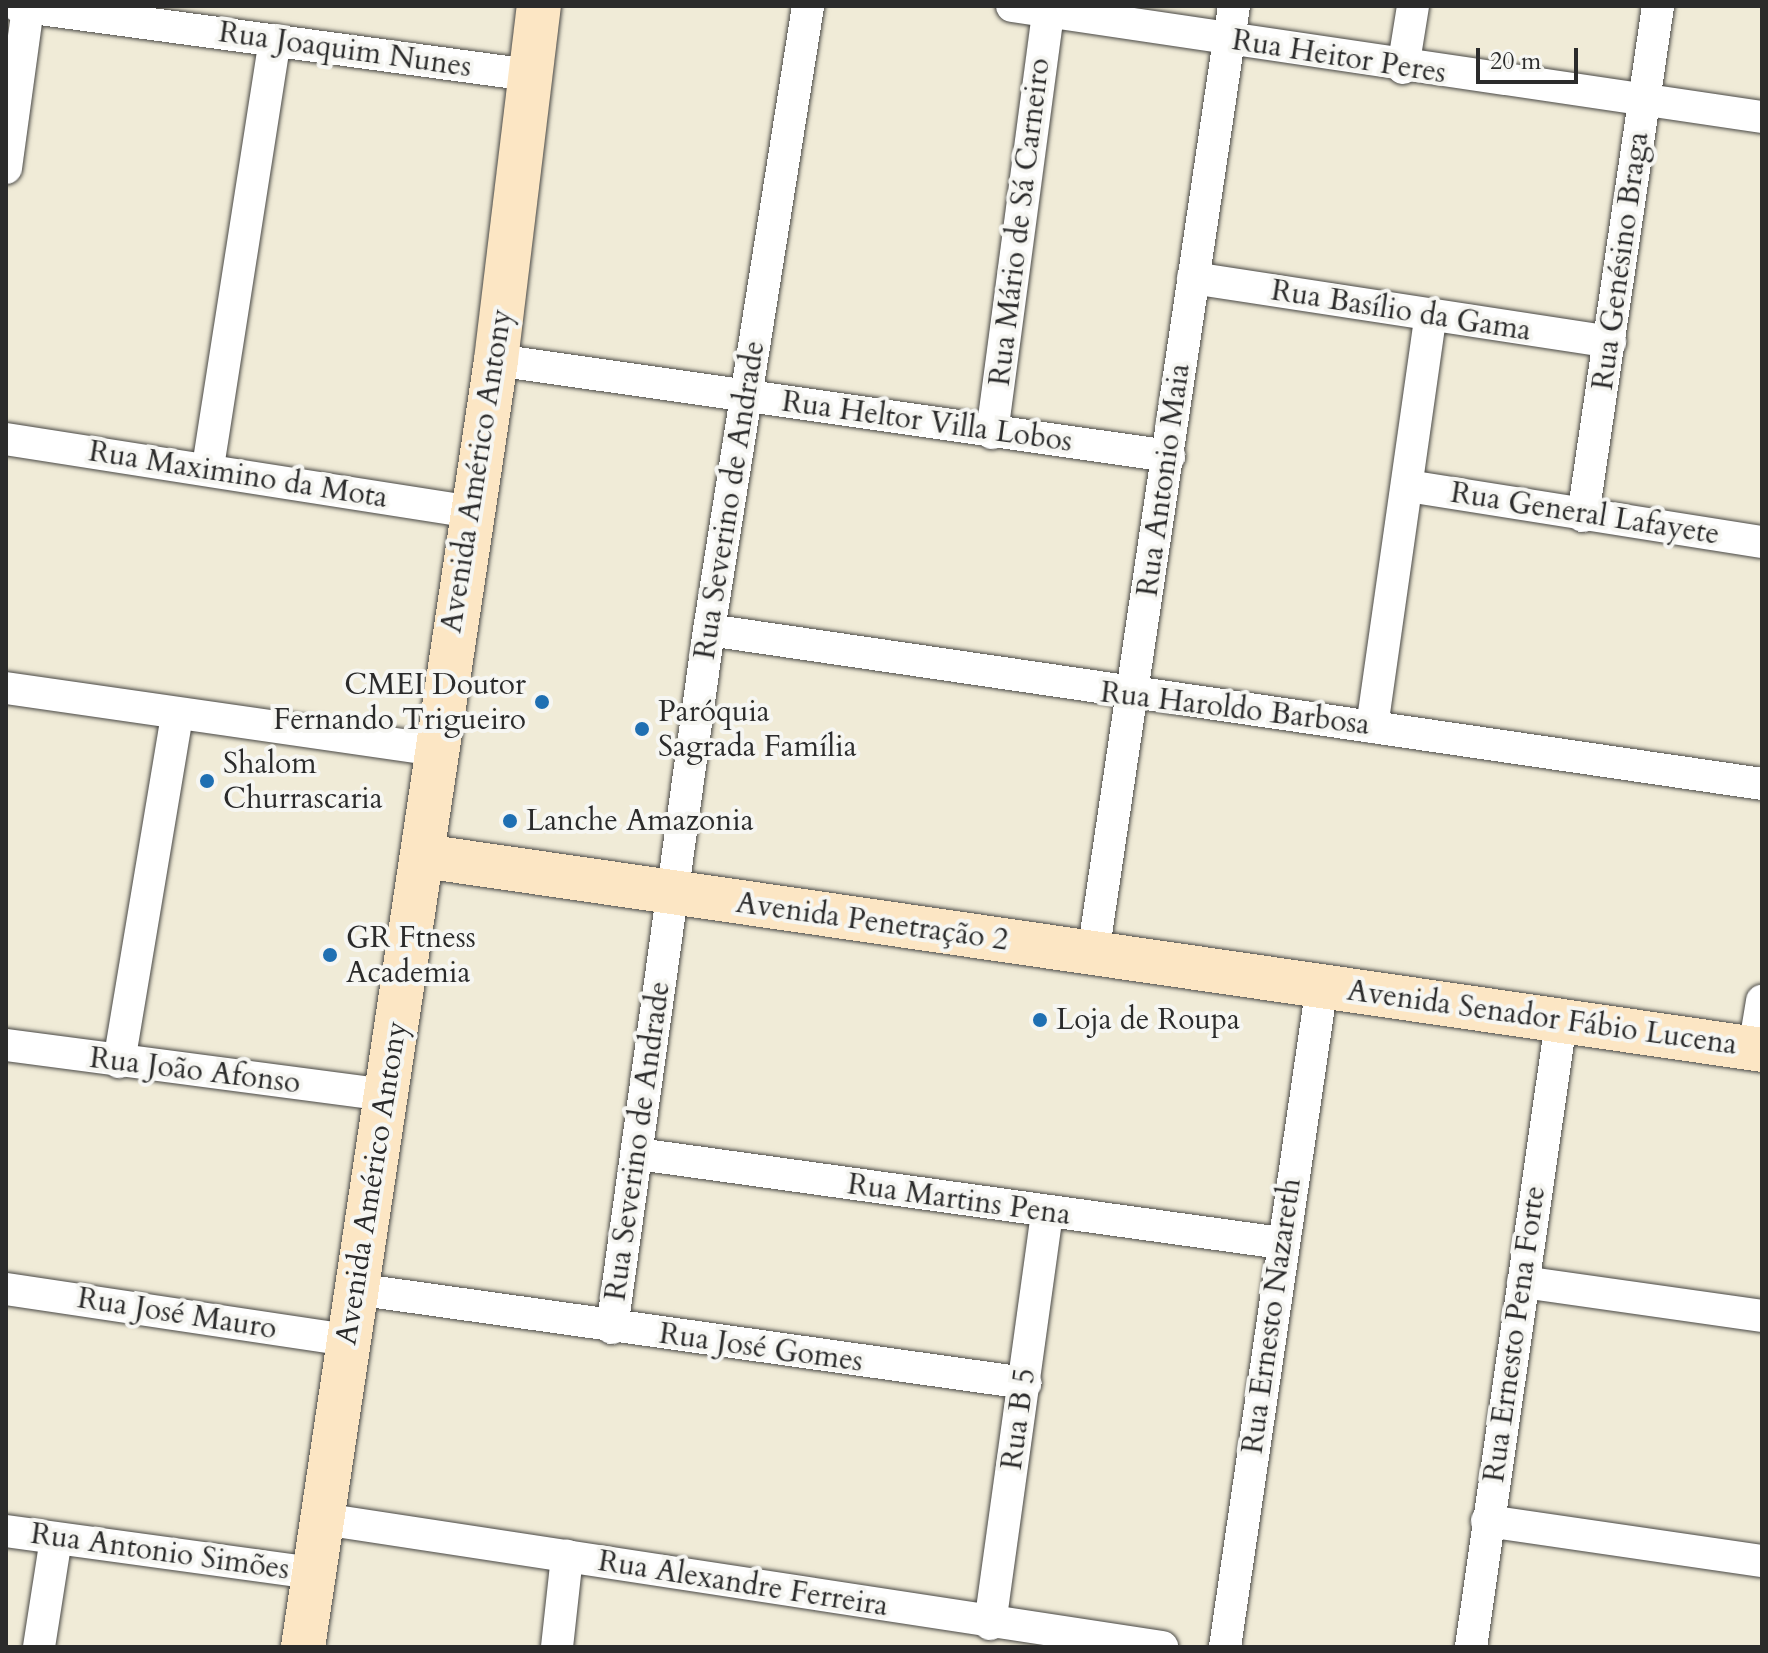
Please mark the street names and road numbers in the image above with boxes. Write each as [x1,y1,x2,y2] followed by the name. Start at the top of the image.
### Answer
[216,14,474,86] street label: Rua Joaquim Nunes
[1229,22,1449,92] street label: Rua Heitor Peres
[982,56,1058,388] street label: Rua Mário de Sá Carneiro
[1585,130,1657,392] street label: Rua Genésino Braga
[1269,273,1533,349] street label: Rua Basílio da Gama
[434,307,520,635] street label: Avenida Américo Antony
[687,338,773,662] street label: Rua Severino de Andrade
[1130,361,1198,599] street label: Rua Antonio Maia
[780,384,1074,460] street label: Rua Heltor Villa Lobos
[86,434,390,516] street label: Rua Maximino da Mota
[1448,475,1722,553] street label: Rua General Lafayete
[1098,675,1372,743] street label: Rua Haroldo Barbosa
[734,885,1010,959] street label: Avenida Penetração 2
[1345,973,1739,1063] street label: Avenida Senador Fábio Lucena
[598,979,678,1303] street label: Rua Severino de Andrade
[329,1019,415,1347] street label: Avenida Américo Antony
[88,1040,302,1102] street label: Rua João Afonso
[845,1167,1073,1233] street label: Rua Martins Pena
[1235,1176,1309,1456] street label: Rua Ernesto Nazareth
[1476,1183,1554,1485] street label: Rua Ernesto Pena Forte
[75,1280,279,1348] street label: Rua José Mauro
[657,1316,865,1380] street label: Rua José Gomes
[994,1366,1044,1472] street label: Rua B 5
[28,1516,292,1588] street label: Rua Antonio Simões
[596,1543,890,1625] street label: Rua Alexandre Ferreira

